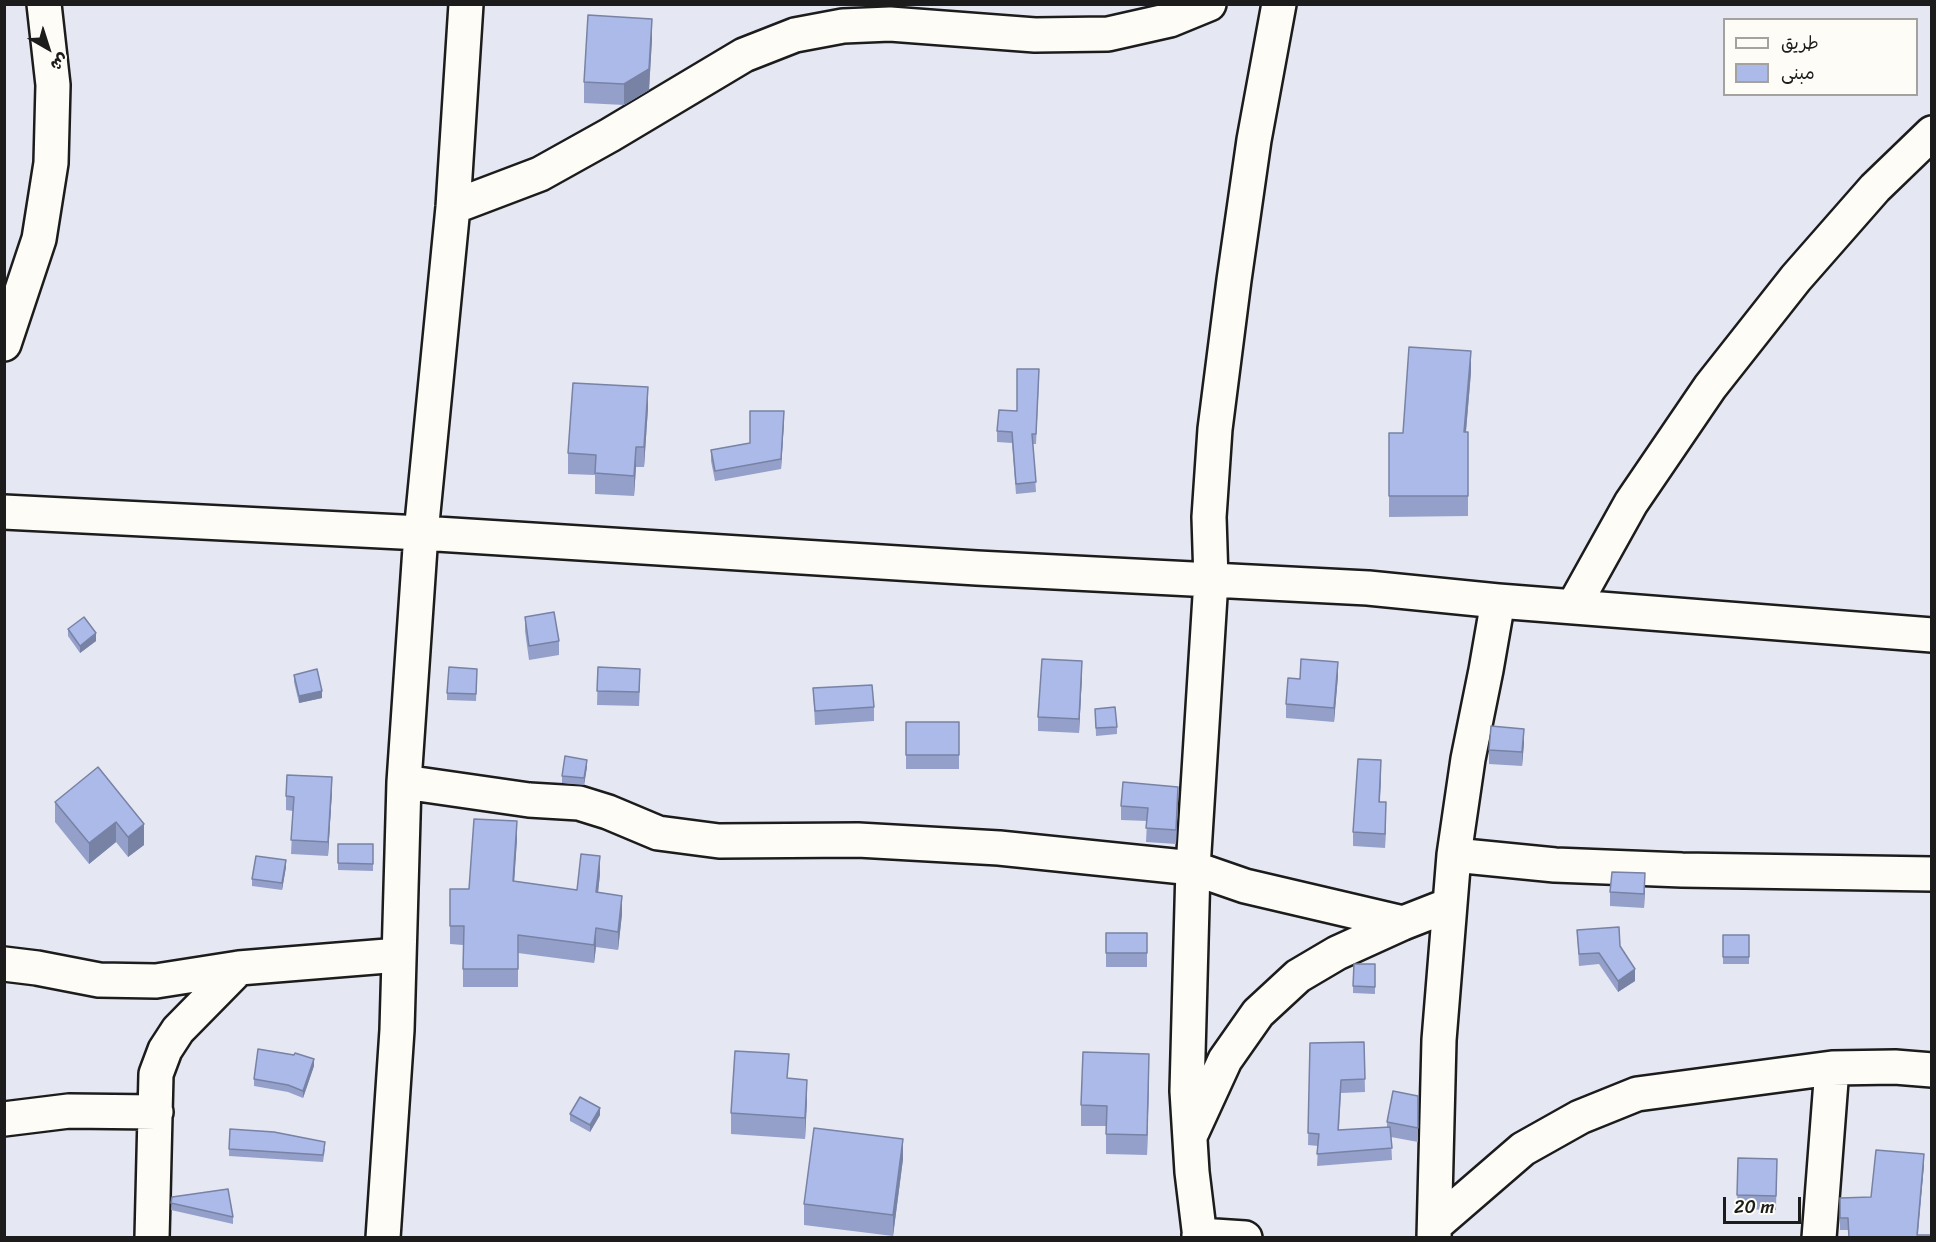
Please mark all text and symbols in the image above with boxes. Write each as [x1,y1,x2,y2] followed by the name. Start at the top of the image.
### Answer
[18,18,78,78] north arrow
[1723,18,1918,96] legend
[1781,27,1819,59] text: طريق
[44,46,76,79] text: ش
[1781,57,1815,89] text: مبنى
[1726,1185,1804,1223] scale bar
[1734,1191,1774,1223] text: 20 m

